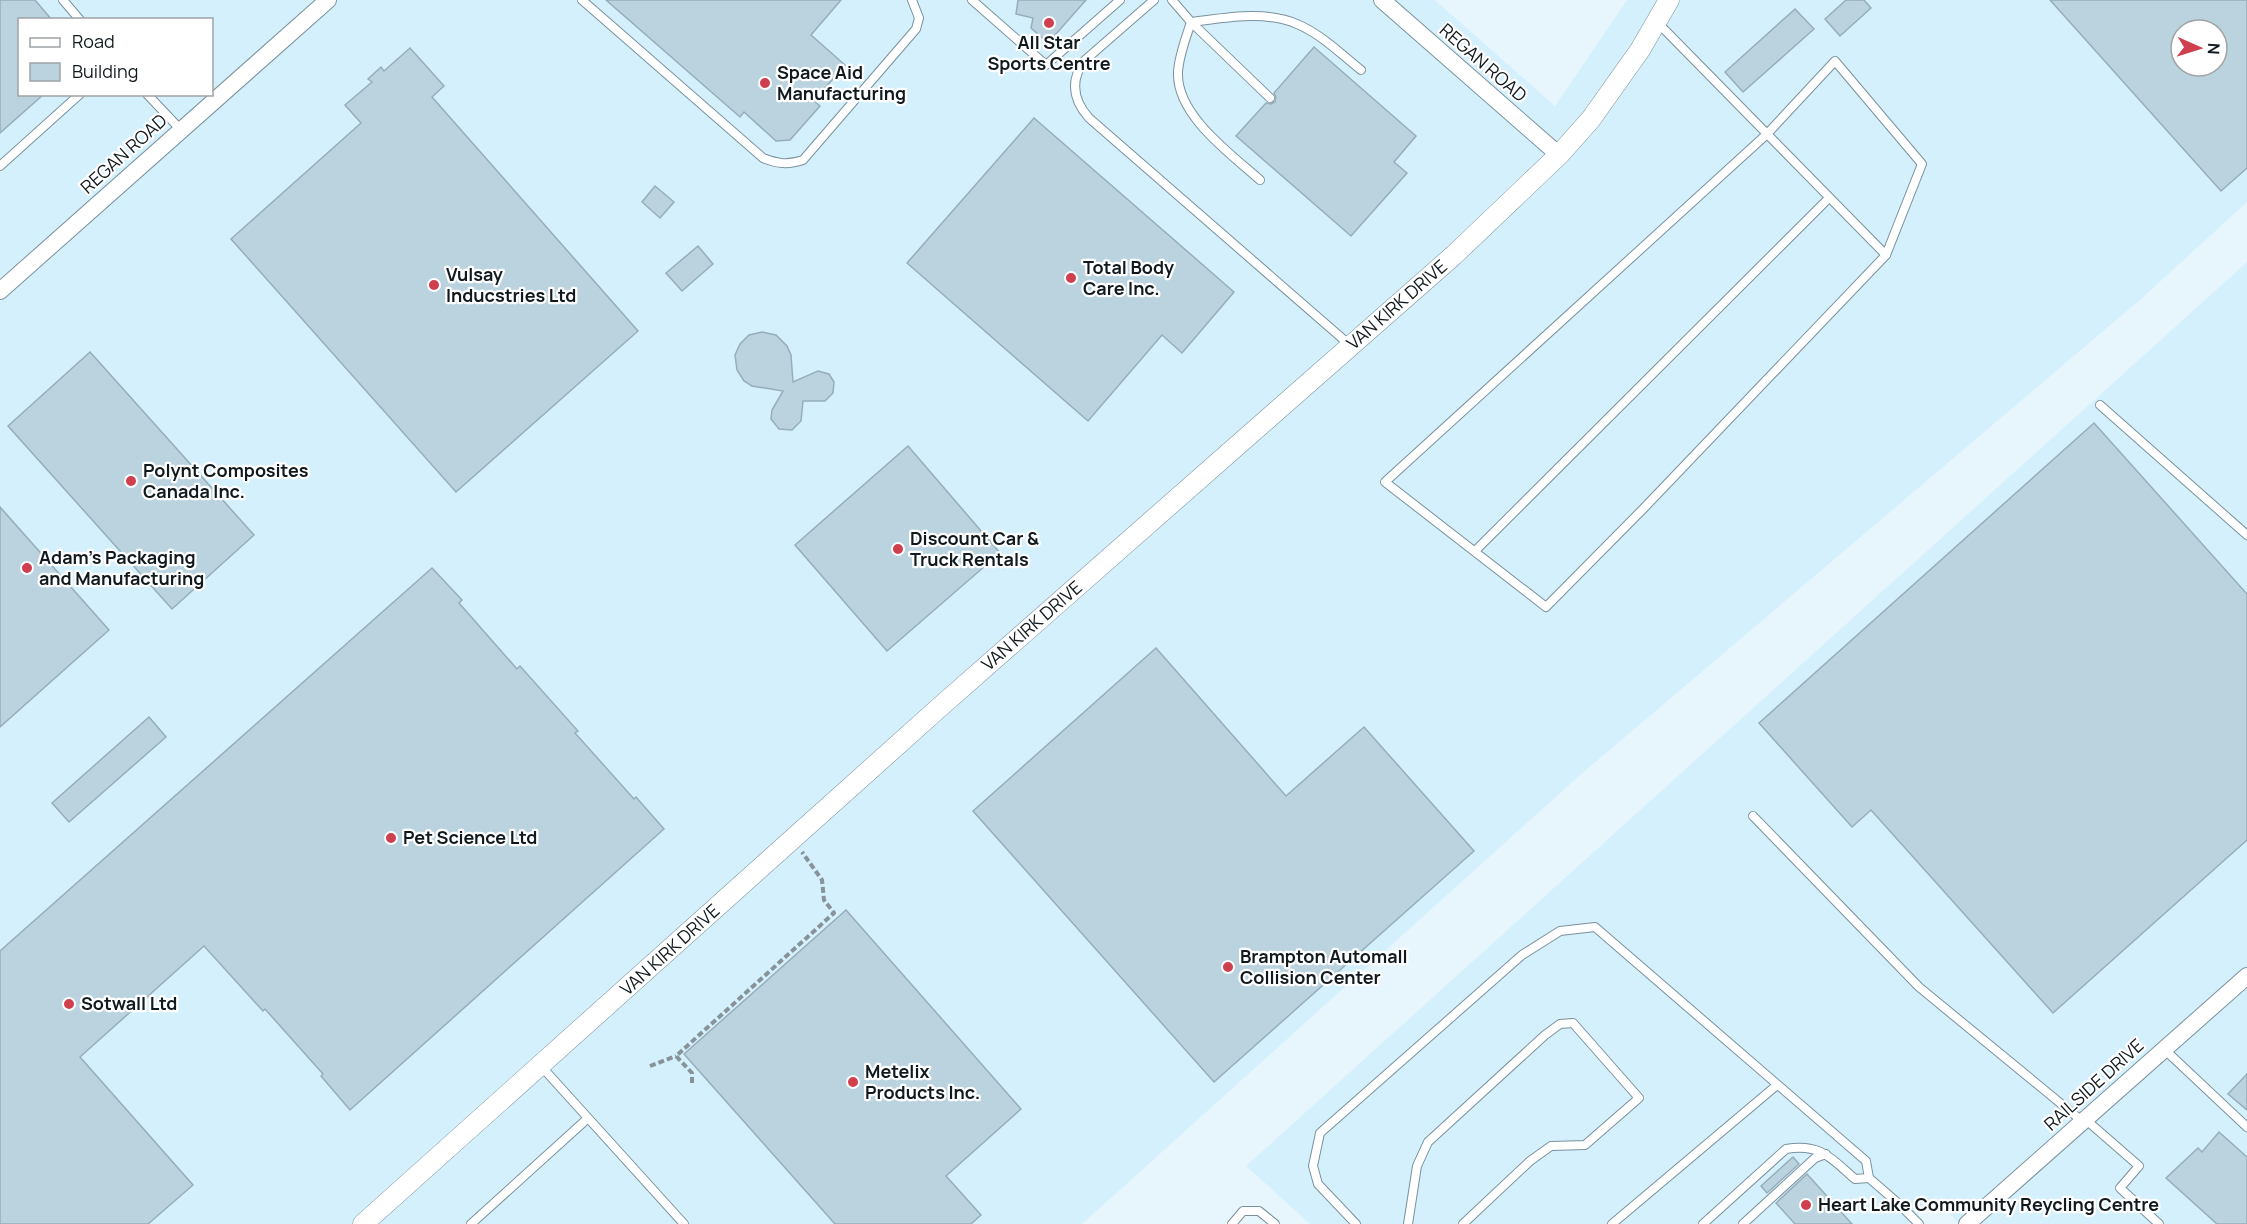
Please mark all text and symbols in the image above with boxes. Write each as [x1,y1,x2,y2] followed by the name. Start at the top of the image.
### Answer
[1042,16,1056,30] marker: All Star Sports Centre
[18,18,213,96] legend
[1435,18,1532,107] street label: REGAN ROAD
[2169,18,2229,78] north arrow
[72,29,115,53] text: Road
[987,30,1111,75] place label: All Star Sports Centre
[2203,42,2225,55] text: N
[72,59,138,83] text: Building
[777,60,906,105] place label: Space Aid Manufacturing
[758,76,772,90] marker: Space Aid Manufacturing
[75,108,172,198] street label: REGAN ROAD
[1341,254,1452,355] street label: VAN KIRK DRIVE
[1083,255,1174,300] place label: Total Body Care Inc.
[446,262,576,307] place label: Vulsay Inducstries Ltd
[1064,271,1078,285] marker: Total Body Care Inc.
[427,278,441,292] marker: Vulsay Inducstries Ltd
[143,458,309,503] place label: Polynt Composites Canada Inc.
[124,474,138,488] marker: Polynt Composites Canada Inc.
[910,526,1039,571] place label: Discount Car & Truck Rentals
[891,542,905,556] marker: Discount Car & Truck Rentals
[39,545,204,590] place label: Adam's Packaging and Manufacturing
[20,561,34,575] marker: Adam's Packaging and Manufacturing
[976,575,1087,676] street label: VAN KIRK DRIVE
[403,825,537,849] place label: Pet Science Ltd
[384,831,398,845] marker: Pet Science Ltd
[615,898,724,1000] street label: VAN KIRK DRIVE
[1240,944,1408,989] place label: Brampton Automall Collision Center
[1221,960,1235,974] marker: Brampton Automall Collision Center
[81,991,177,1015] place label: Sotwall Ltd
[62,997,76,1011] marker: Sotwall Ltd
[2038,1033,2148,1135] street label: RAILSIDE DRIVE
[865,1059,980,1104] place label: Metelix Products Inc.
[846,1075,860,1089] marker: Metelix Products Inc.
[1818,1192,2159,1216] place label: Heart Lake Community Reycling Centre
[1799,1198,1813,1212] marker: Heart Lake Community Reycling Centre

